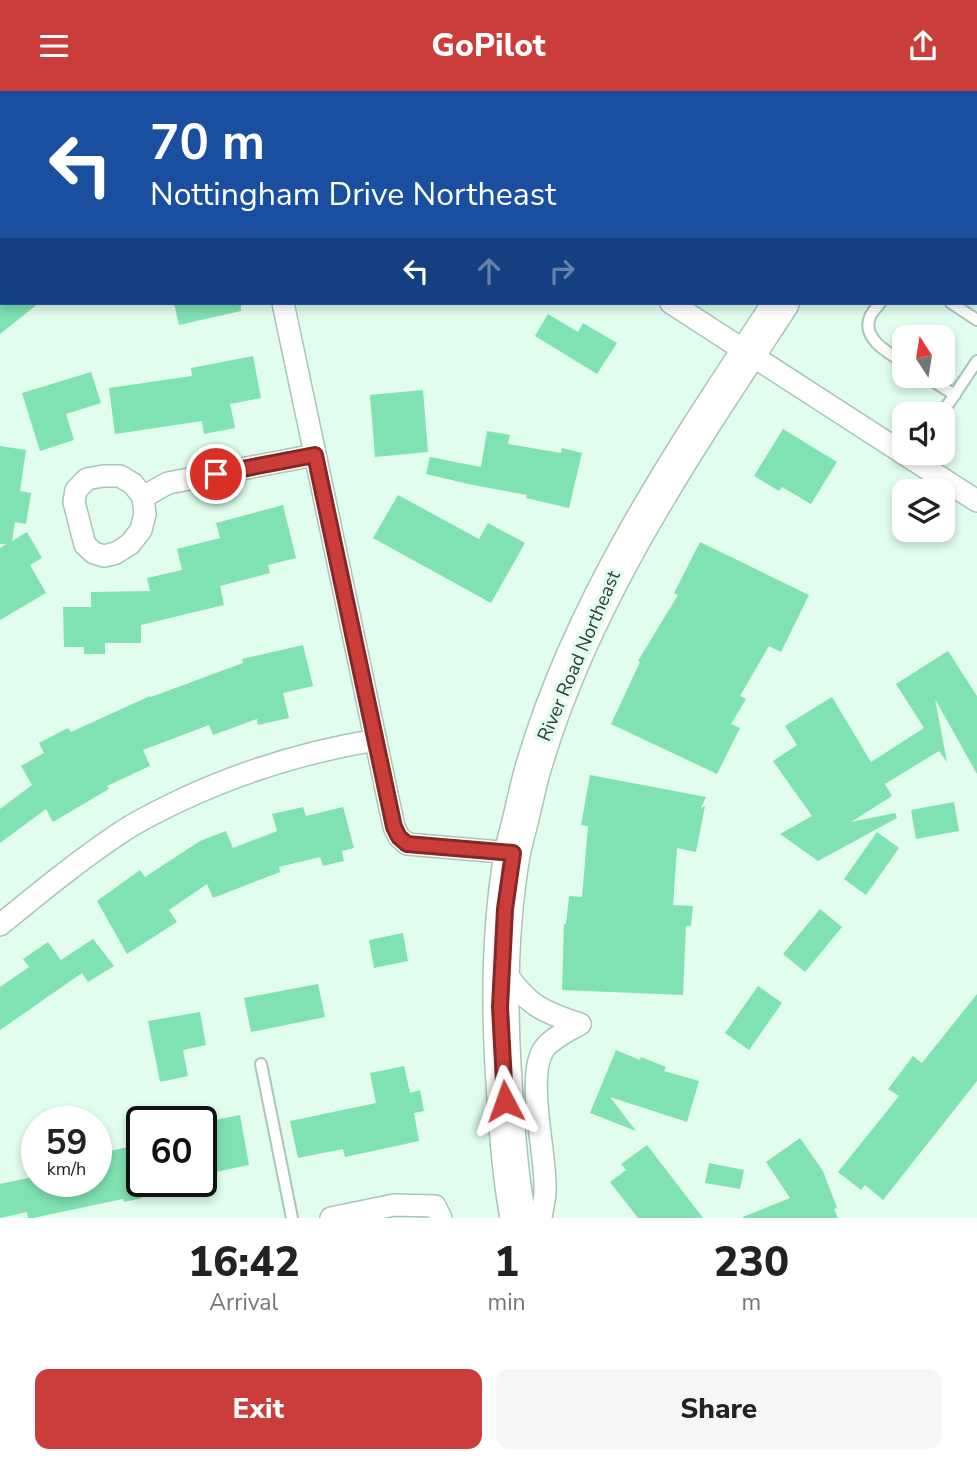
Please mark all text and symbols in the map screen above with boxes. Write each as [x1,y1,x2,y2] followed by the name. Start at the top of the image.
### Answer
[431,24,546,67] text: GoPilot
[35,27,73,65] icon: menu
[904,27,942,65] icon: share
[150,109,265,176] text: 70 m
[35,119,126,210] icon: left
[150,173,556,216] text: Nottingham Drive Northeast
[397,252,435,290] icon: left
[470,252,508,290] icon: ahead
[543,252,581,290] icon: right
[892,325,956,389] north arrow
[892,325,955,542] map controls
[892,402,955,465] button: sound
[186,444,246,504] pin
[197,455,235,493] icon: arrive
[892,479,955,542] button: layers
[531,566,627,745] street label: River Road Northeast
[468,1064,542,1138] position arrow
[126,1106,217,1197] speed limit sign: 60
[45,1119,88,1166] text: 59
[47,1157,86,1181] text: km/h
[188,1234,300,1291] text: 16:42
[494,1234,519,1291] text: 1
[714,1234,789,1291] text: 230
[209,1287,278,1318] text: Arrival
[488,1287,526,1318] text: min
[741,1287,761,1318] text: m
[35,1369,482,1449] button: Exit
[496,1369,942,1449] button: Share

